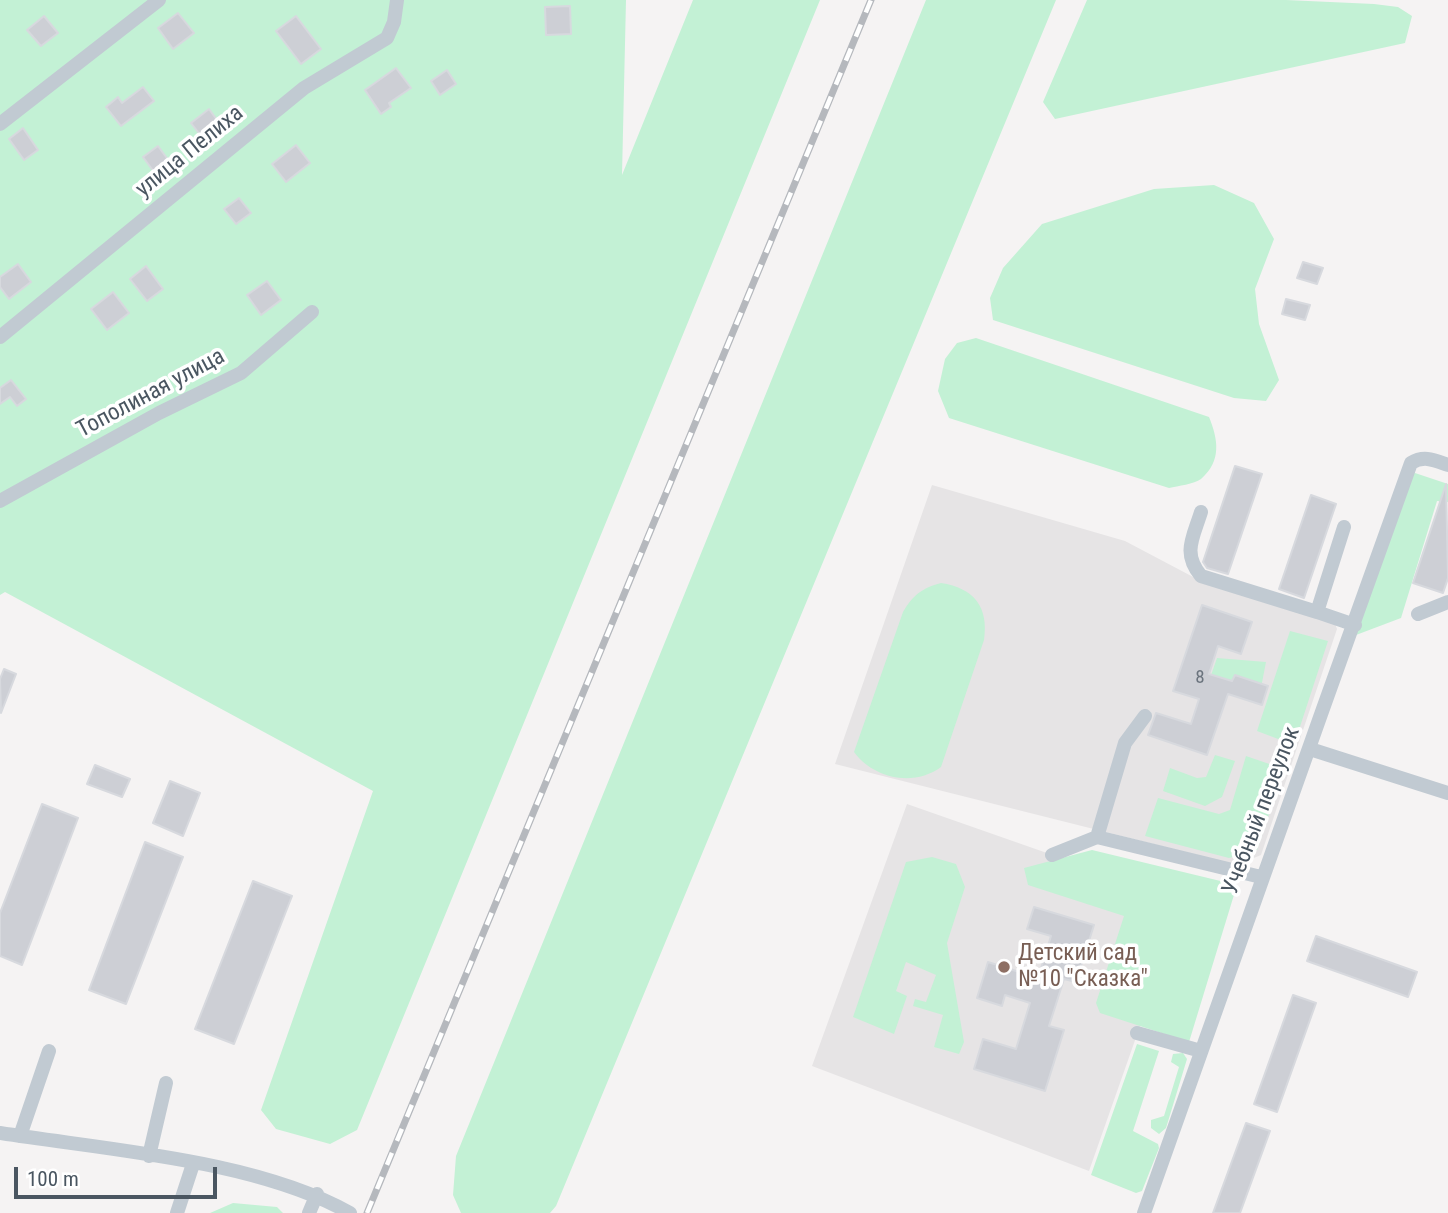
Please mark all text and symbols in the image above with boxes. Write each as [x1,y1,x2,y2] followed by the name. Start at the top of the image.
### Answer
[131,100,249,204] street label: улица Пелиха
[72,343,230,445] street label: Тополиная улица
[1195,667,1205,689] house number: 8
[1217,723,1307,899] street label: Учебный переулок
[1018,940,1148,994] place label: Детский сад №10 "Сказка"
[996,959,1012,975] marker: Детский сад №10 "Сказка"
[18,1154,220,1198] scale bar
[27,1167,79,1191] text: 100 m

